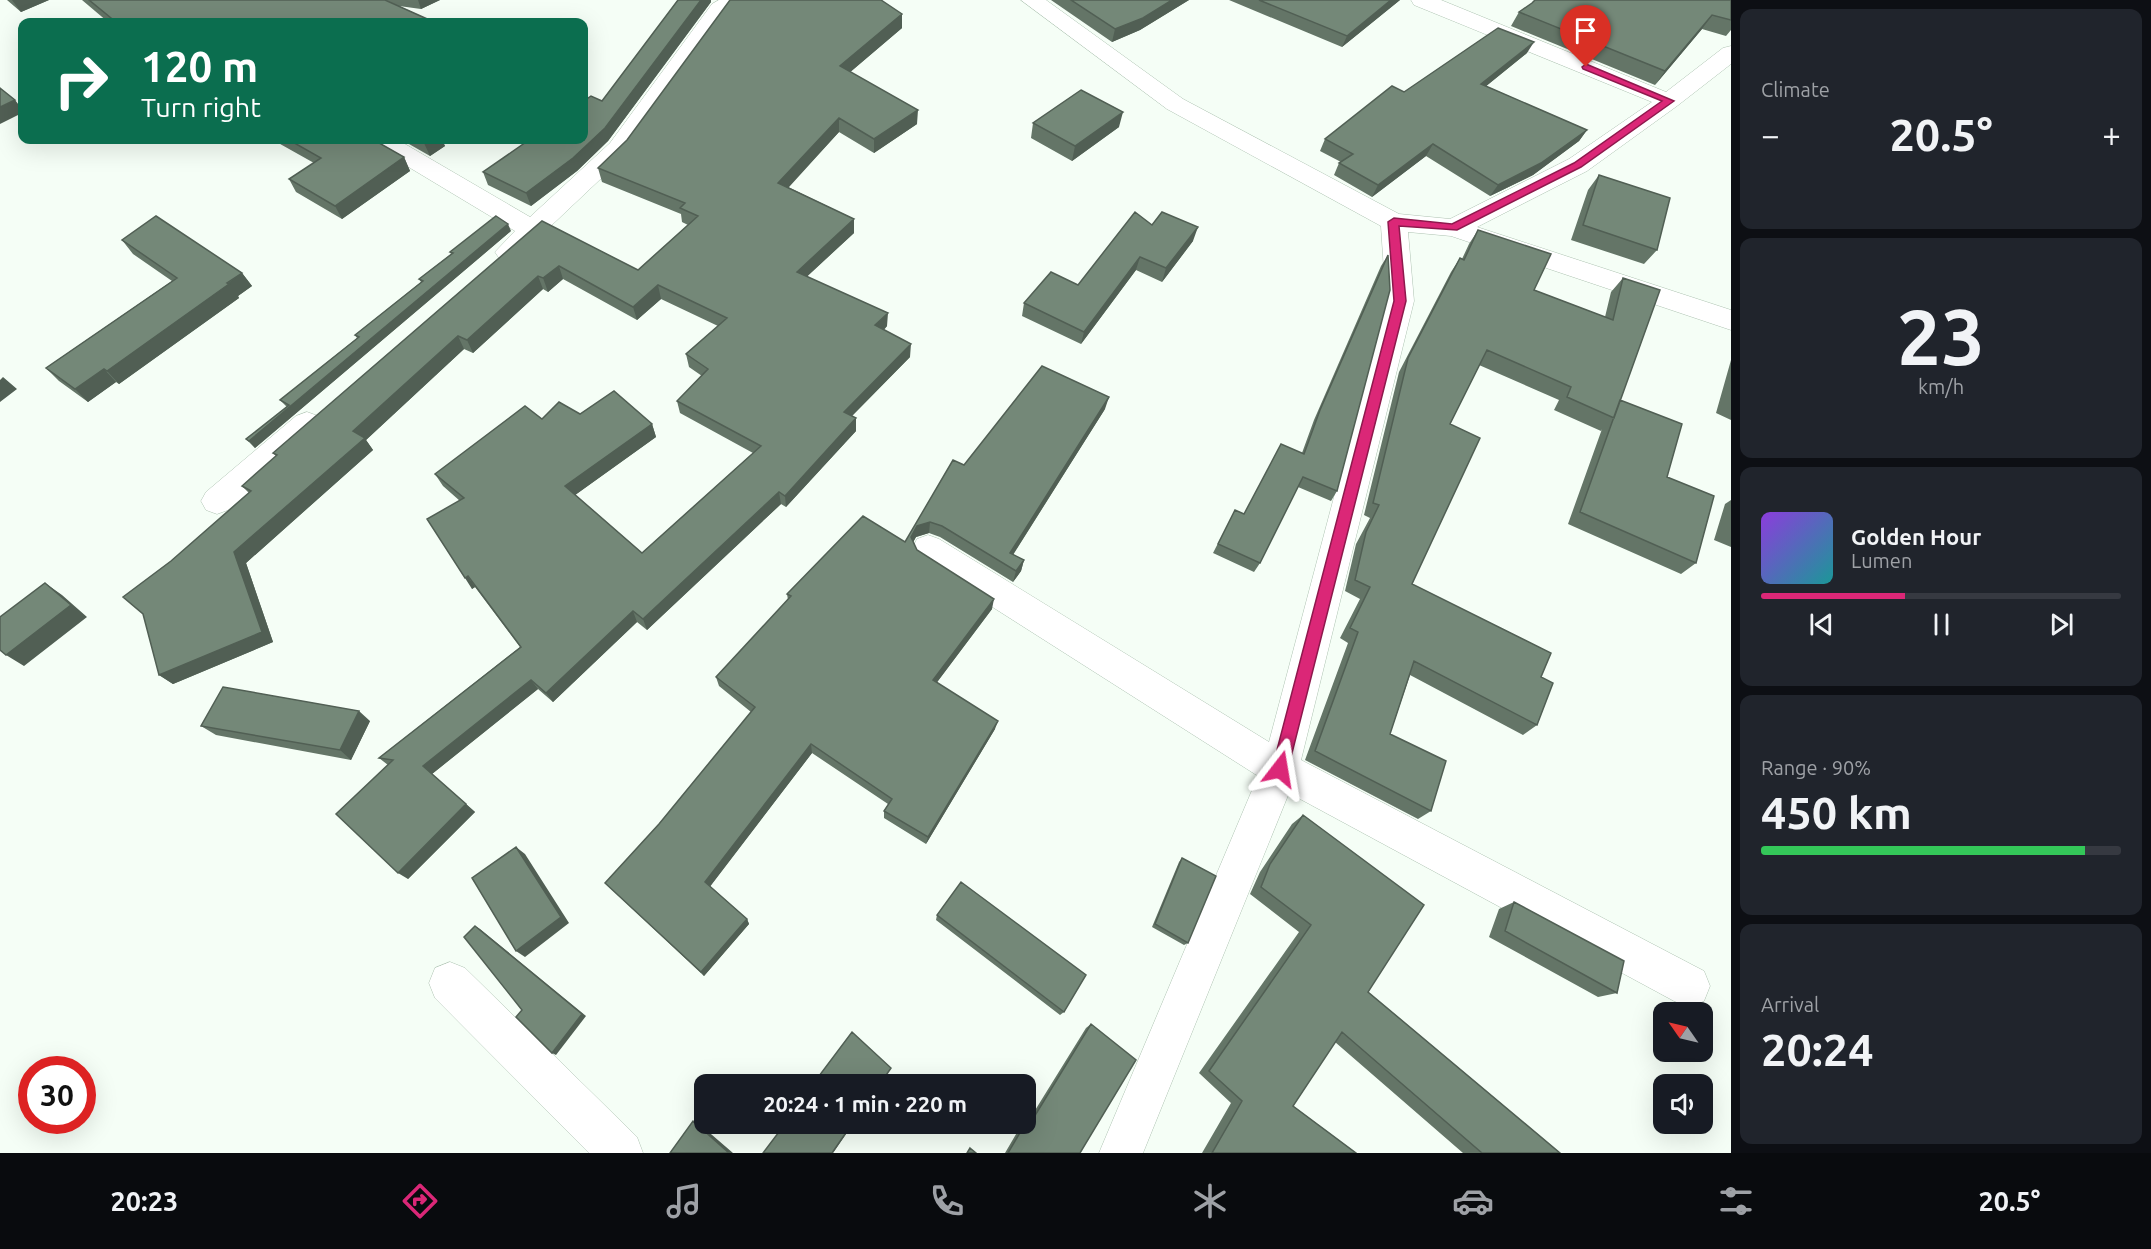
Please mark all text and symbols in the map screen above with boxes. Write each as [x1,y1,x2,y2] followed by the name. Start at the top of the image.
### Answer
[1560,5,1611,67] pin
[1569,14,1602,47] icon: arrive
[42,42,120,120] icon: right
[141,43,258,90] text: 120 m
[1761,78,1830,101] text: Climate
[141,92,261,122] text: Turn right
[1889,109,1993,160] text: 20.5°
[1761,116,1780,153] text: −
[2102,116,2121,153] text: +
[1897,292,1985,380] text: 23
[1918,375,1964,398] text: km/h
[1851,524,1981,549] text: Golden Hour
[1851,549,1912,572] text: Lumen
[1805,608,1838,641] icon: previous
[1925,608,1958,641] icon: pause
[2045,608,2078,641] icon: next
[1248,737,1312,801] position arrow
[1761,756,1871,779] text: Range · 90%
[1761,787,1912,838] text: 450 km
[1761,993,1819,1016] text: Arrival
[1653,1002,1713,1062] north arrow
[1653,1002,1713,1134] map controls
[1761,1024,1874,1075] text: 20:24
[18,1056,96,1134] speed limit sign: 30
[1653,1074,1713,1134] button: sound
[763,1091,967,1116] text: 20:24 · 1 min · 220 m
[399,1180,441,1222] icon: directions
[663,1180,705,1222] icon: music
[926,1180,968,1222] icon: phone
[1189,1180,1231,1222] icon: climate
[1452,1180,1494,1222] icon: car
[1715,1180,1757,1222] icon: filters
[111,1186,178,1216] text: 20:23
[1978,1186,2040,1216] text: 20.5°

